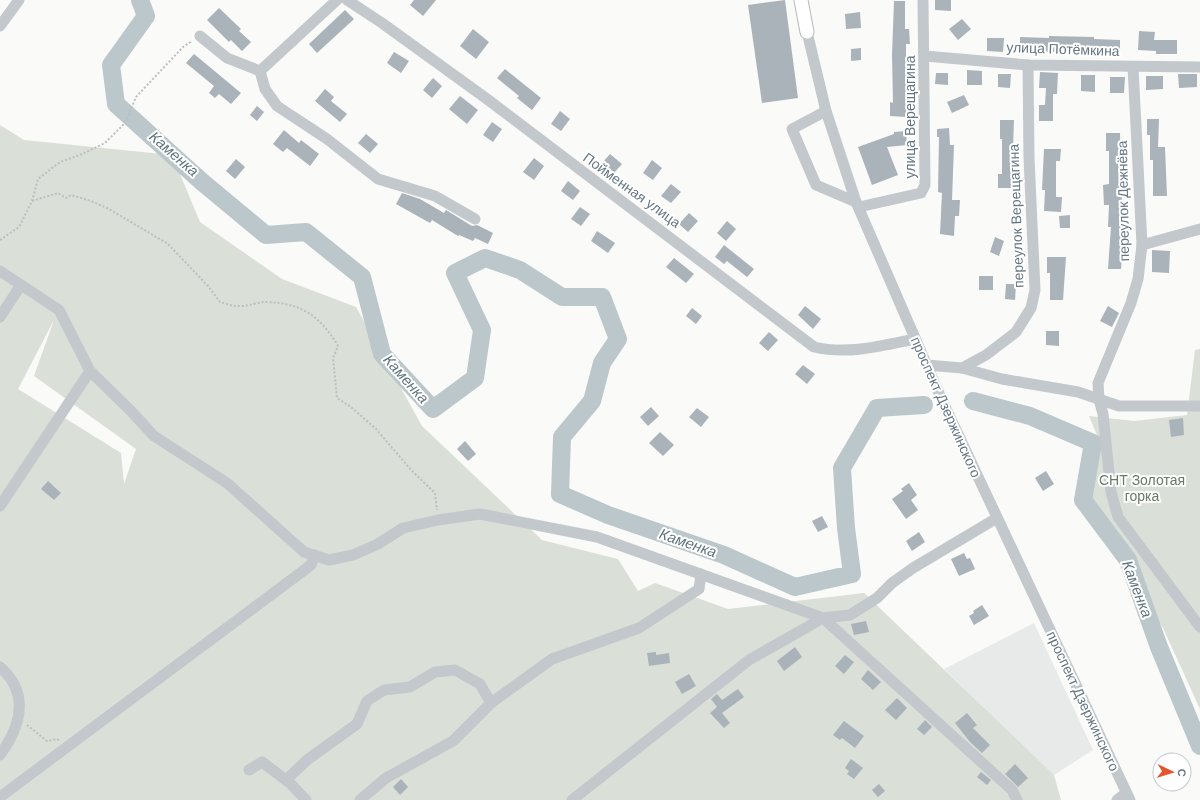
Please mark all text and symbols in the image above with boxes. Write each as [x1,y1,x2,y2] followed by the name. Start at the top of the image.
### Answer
[1006,39,1120,59] street label: улица Потёмкина
[902,55,918,178] street label: улица Верещагина
[146,128,202,180] water label: Каменка
[1114,140,1132,261] street label: переулок Дежнёва
[1005,144,1027,288] street label: переулок Верещагина
[580,149,684,231] street label: Пойменная улица
[908,334,984,480] street label: проспект Дзержинского
[380,351,433,406] water label: Каменка
[1099,472,1185,504] park label: СНТ Золотая горка
[657,525,719,560] water label: Каменка
[1119,558,1156,620] water label: Каменка
[1044,629,1123,774] street label: проспект Дзержинского
[1152,752,1192,792] north arrow
[1176,768,1188,777] text: С

